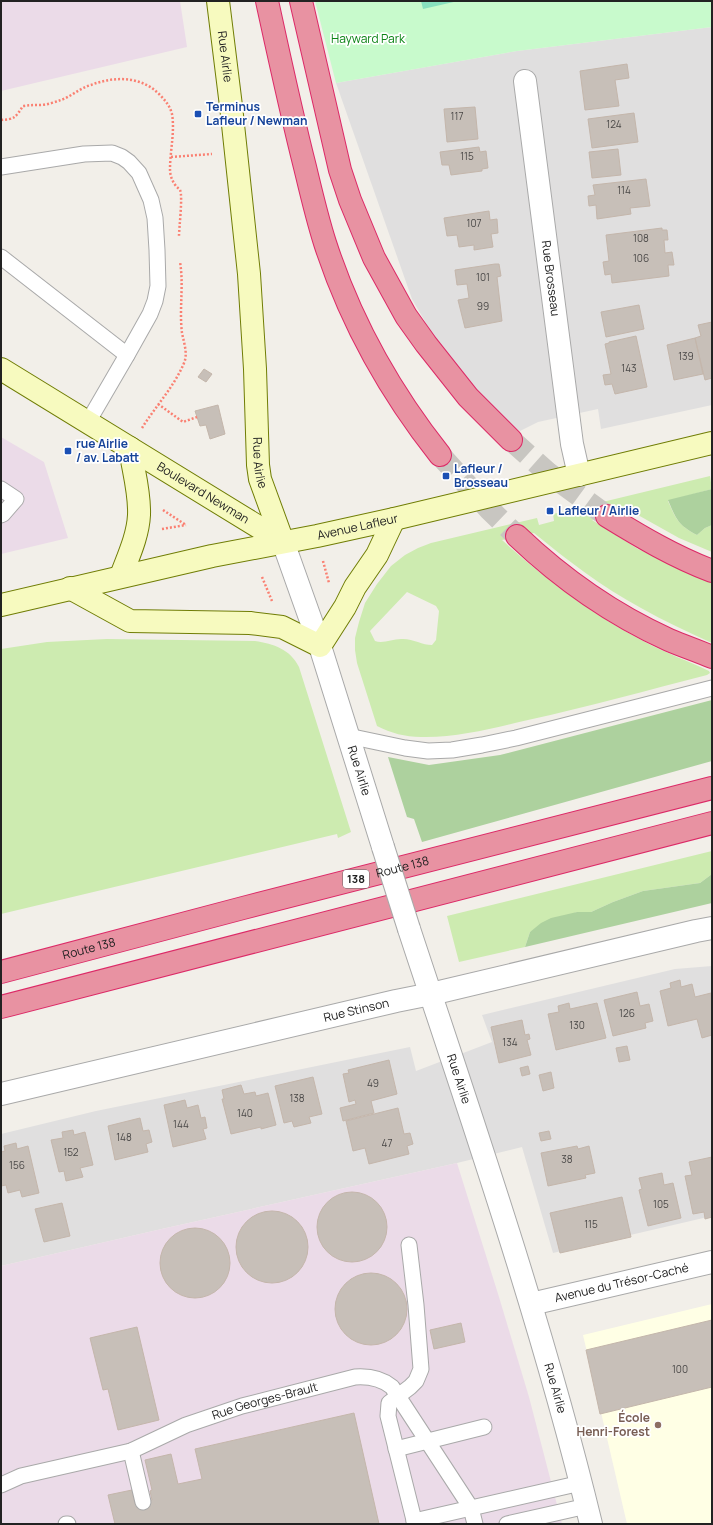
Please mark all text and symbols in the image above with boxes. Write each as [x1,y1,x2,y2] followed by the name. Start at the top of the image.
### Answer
[214,30,237,83] street label: Rue Airlie
[331,30,406,47] park label: Hayward Park
[206,98,308,129] place label: Terminus Lafleur / Newman
[193,109,203,119] marker: Terminus Lafleur / Newman
[451,109,463,123] house number: 117
[606,117,622,131] house number: 124
[460,149,474,163] house number: 115
[617,183,631,197] house number: 114
[466,216,482,230] house number: 107
[633,231,649,245] house number: 108
[538,239,564,317] street label: Rue Brosseau
[633,251,649,265] house number: 106
[476,270,490,284] house number: 101
[477,299,489,313] house number: 99
[678,349,694,363] house number: 139
[621,361,637,375] house number: 143
[76,435,140,466] place label: rue Airlie / av. Labatt
[249,437,272,491] street label: Rue Airlie
[63,446,73,456] marker: rue Airlie / av. Labatt
[154,458,253,527] street label: Boulevard Newman
[454,460,508,491] place label: Lafleur / Brosseau
[441,471,451,481] marker: Lafleur / Brosseau
[558,502,639,519] place label: Lafleur / Airlie
[545,506,555,516] marker: Lafleur / Airlie
[315,509,400,544] street label: Avenue Lafleur
[344,743,375,798] street label: Rue Airlie
[374,852,431,882] street label: Route 138
[343,870,369,888] road number: 138
[61,933,117,963] street label: Route 138
[322,994,391,1026] street label: Rue Stinson
[619,1006,635,1020] house number: 126
[569,1018,585,1032] house number: 130
[502,1035,518,1049] house number: 134
[443,1052,475,1106] street label: Rue Airlie
[367,1076,379,1090] house number: 49
[289,1091,305,1105] house number: 138
[237,1106,253,1120] house number: 140
[173,1117,189,1131] house number: 144
[116,1130,132,1144] house number: 148
[382,1136,392,1150] house number: 47
[63,1145,79,1159] house number: 152
[561,1152,573,1166] house number: 38
[9,1158,25,1172] house number: 156
[653,1197,669,1211] house number: 105
[584,1217,598,1231] house number: 115
[553,1259,690,1306] street label: Avenue du Trésor-Caché
[540,1361,571,1415] street label: Rue Airlie
[672,1362,688,1376] house number: 100
[209,1378,320,1424] street label: Rue Georges-Brault
[576,1409,650,1440] place label: École Henri-Forest
[653,1420,663,1430] marker: École Henri-Forest

